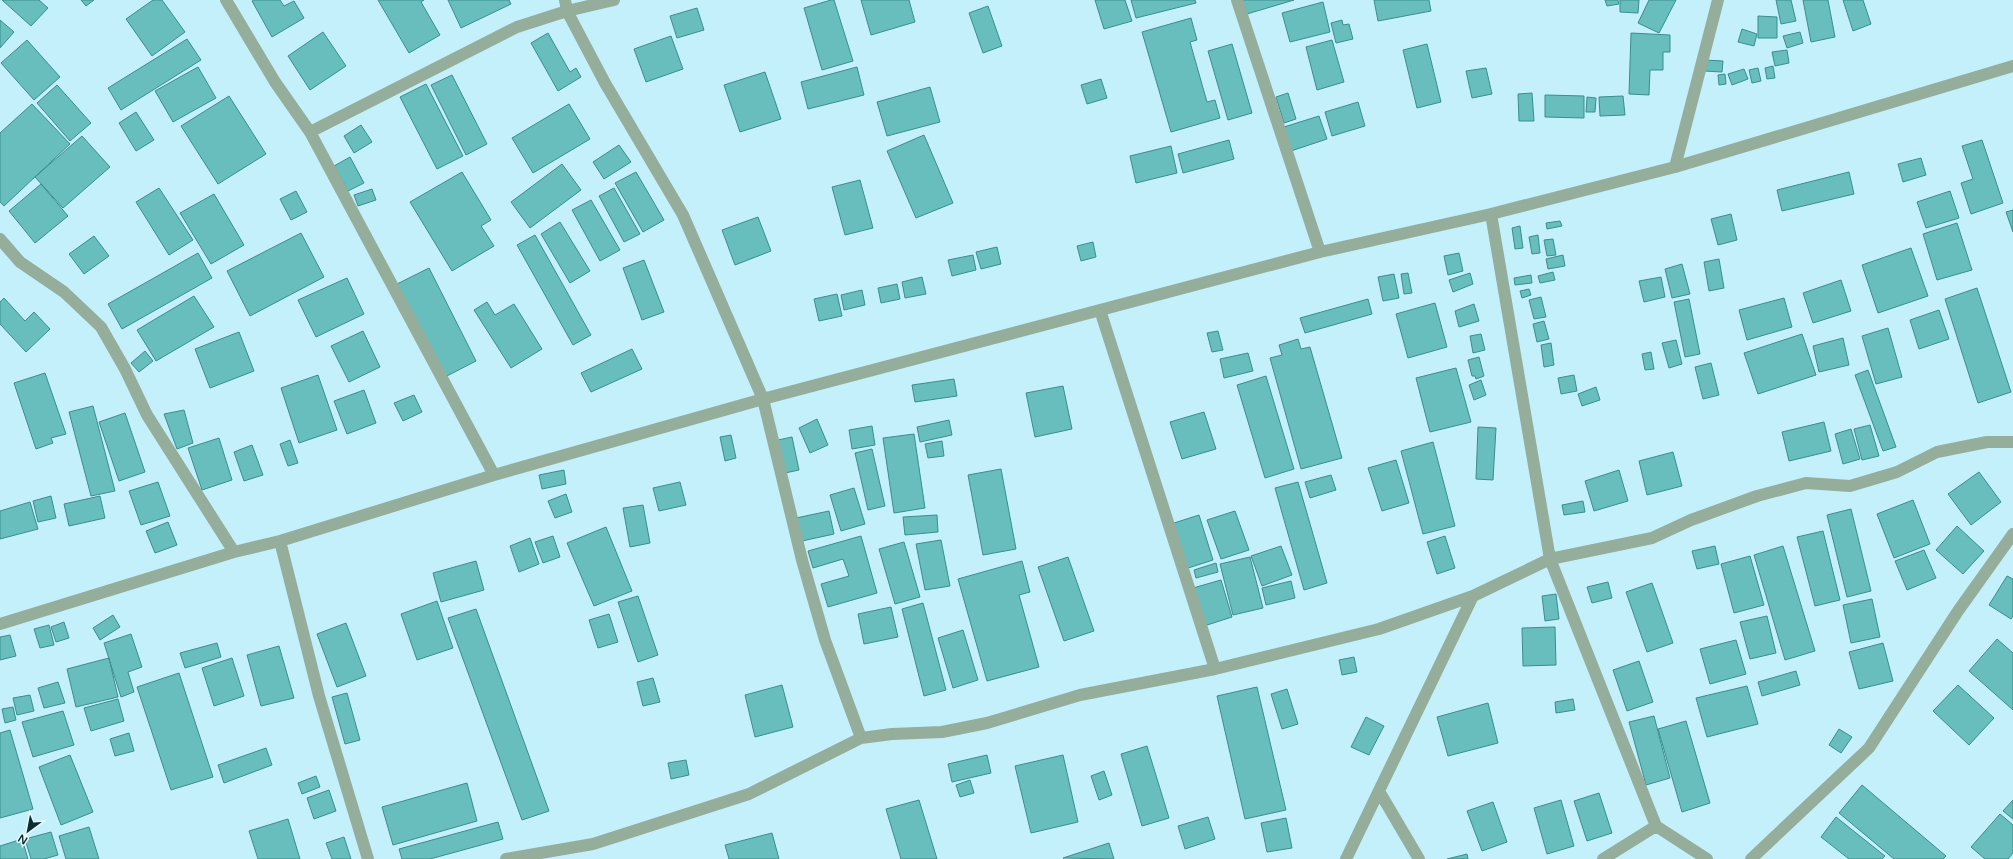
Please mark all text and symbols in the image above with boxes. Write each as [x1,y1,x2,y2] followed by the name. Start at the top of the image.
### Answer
[8,811,48,851] north arrow
[16,831,30,847] text: N

